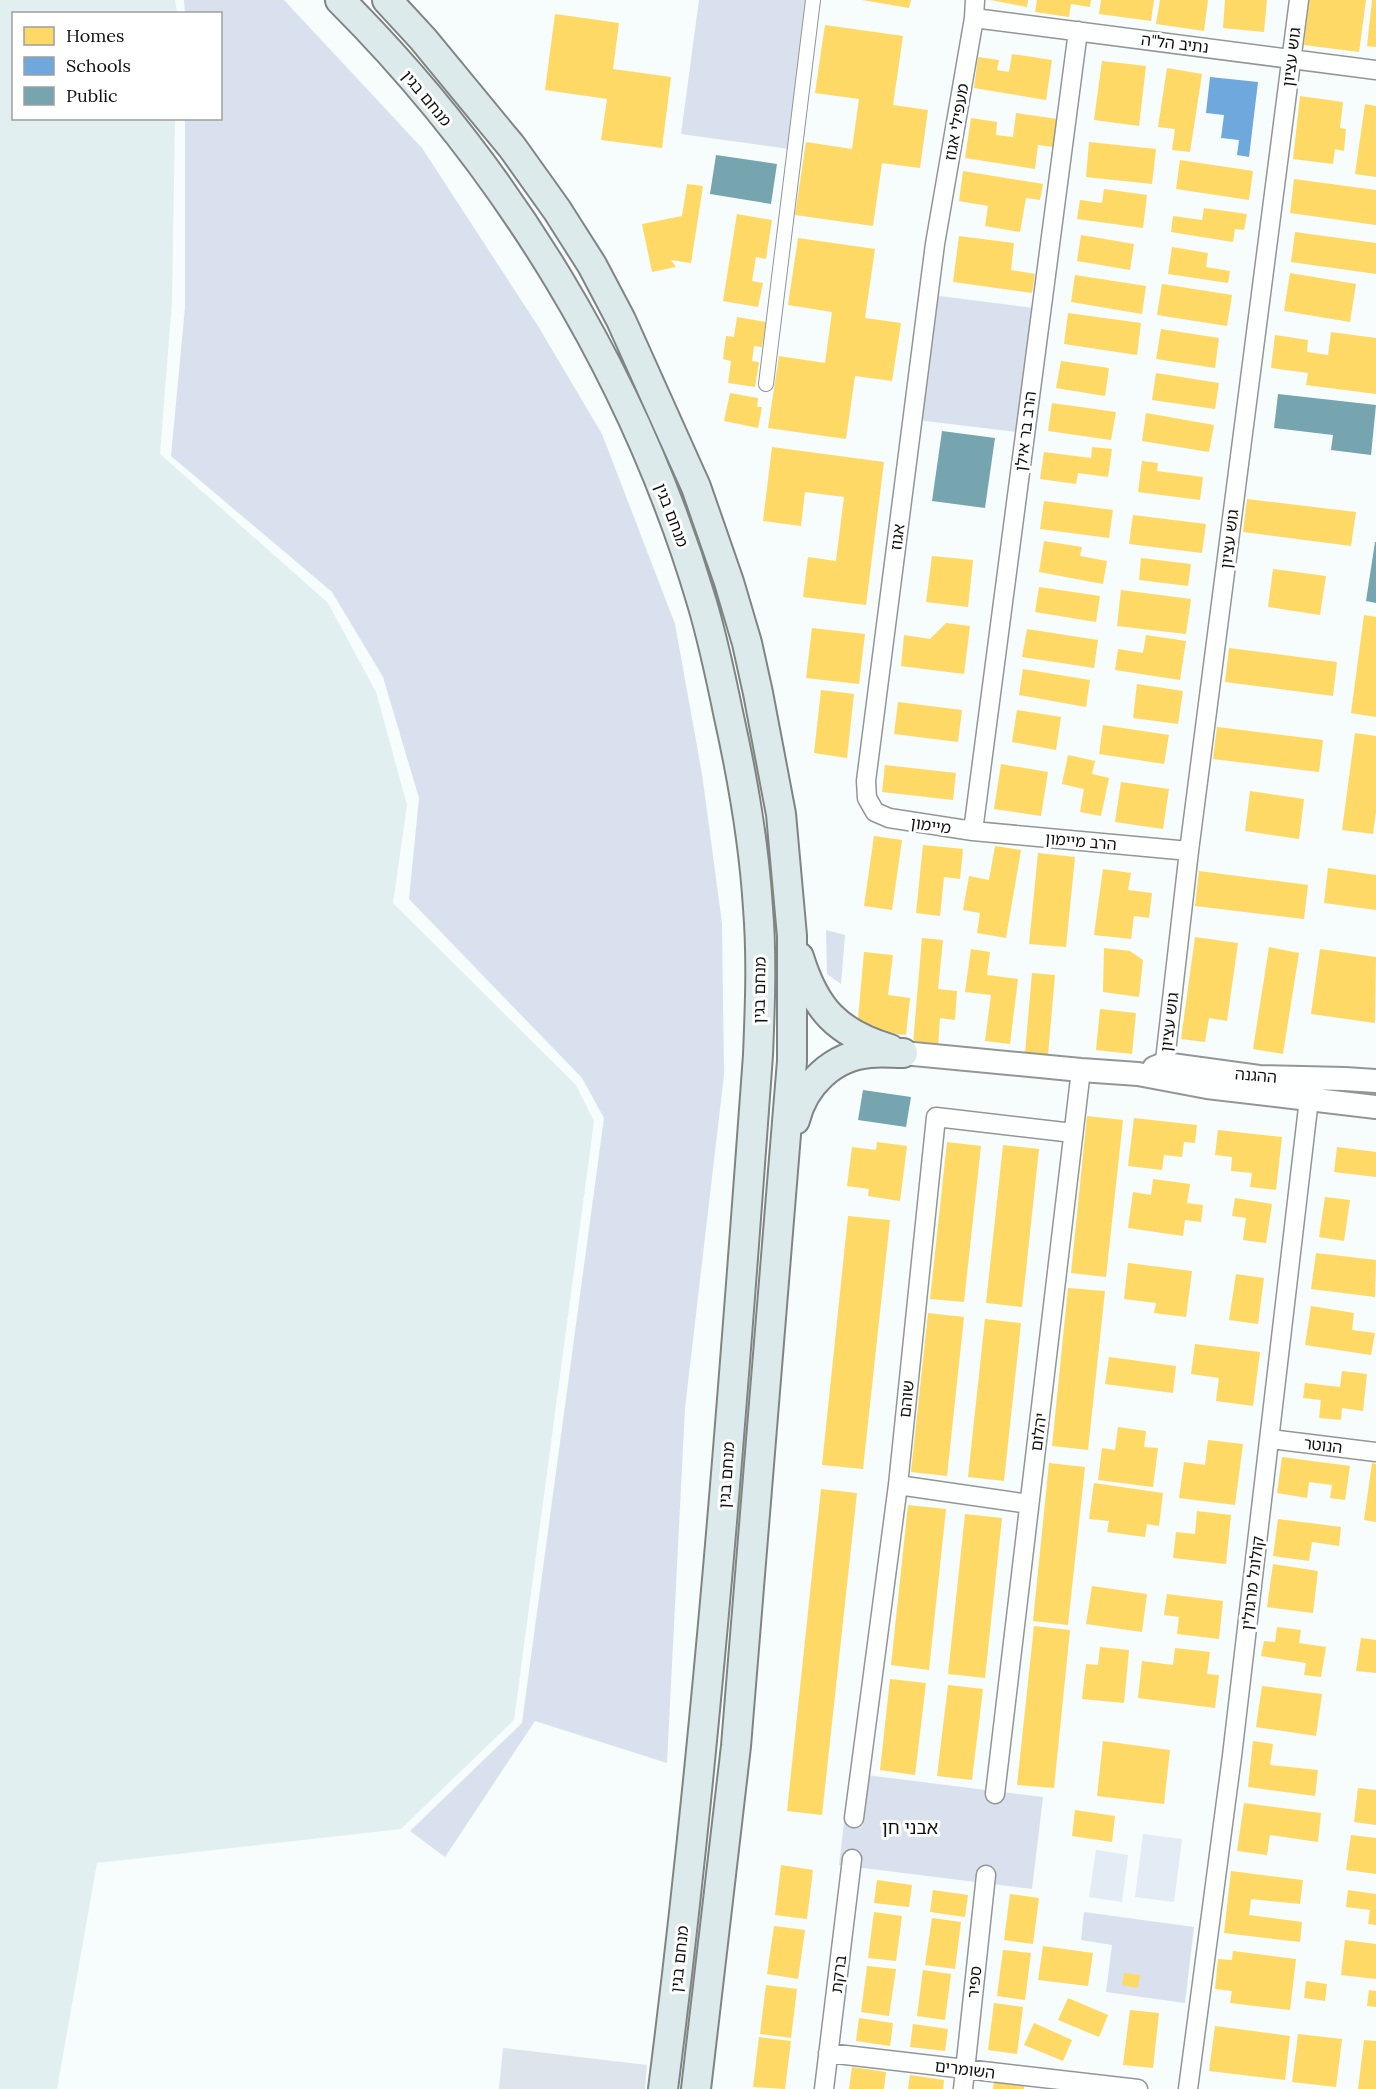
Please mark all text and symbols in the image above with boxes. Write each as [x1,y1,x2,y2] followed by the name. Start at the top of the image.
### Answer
[12,12,222,120] legend
[66,24,124,47] text: Homes
[1277,26,1305,88] street label: גוש עציון
[1140,29,1210,57] street label: נתיב הל"ה
[66,54,131,77] text: Schools
[398,66,456,130] street label: מנחם בגין
[939,82,973,162] street label: מעפילי אגוז
[66,84,118,107] text: Public
[1010,390,1040,472] street label: הרב בר אילן
[651,480,693,550] street label: מנחם בגין
[1215,508,1243,570] street label: גוש עציון
[885,523,909,551] street label: אגוז
[910,812,952,838] street label: מיימון
[1044,828,1118,854] street label: הרב מיימון
[748,956,770,1024] street label: מנחם בגין
[1155,991,1183,1053] street label: גוש עציון
[1234,1063,1278,1087] street label: ההגנה
[894,1379,918,1419] street label: שוהם
[1026,1412,1050,1452] street label: יהלום
[1302,1433,1344,1457] street label: הנוטר
[714,1441,738,1509] street label: מנחם בגין
[1236,1535,1268,1631] street label: קולונל מרגולין
[882,1816,938,1839] district label: אבני חן
[666,1925,692,1993] street label: מנחם בגין
[826,1954,850,1994] street label: ברקת
[962,1965,986,1999] street label: ספיר
[934,2055,996,2083] street label: השומרים

